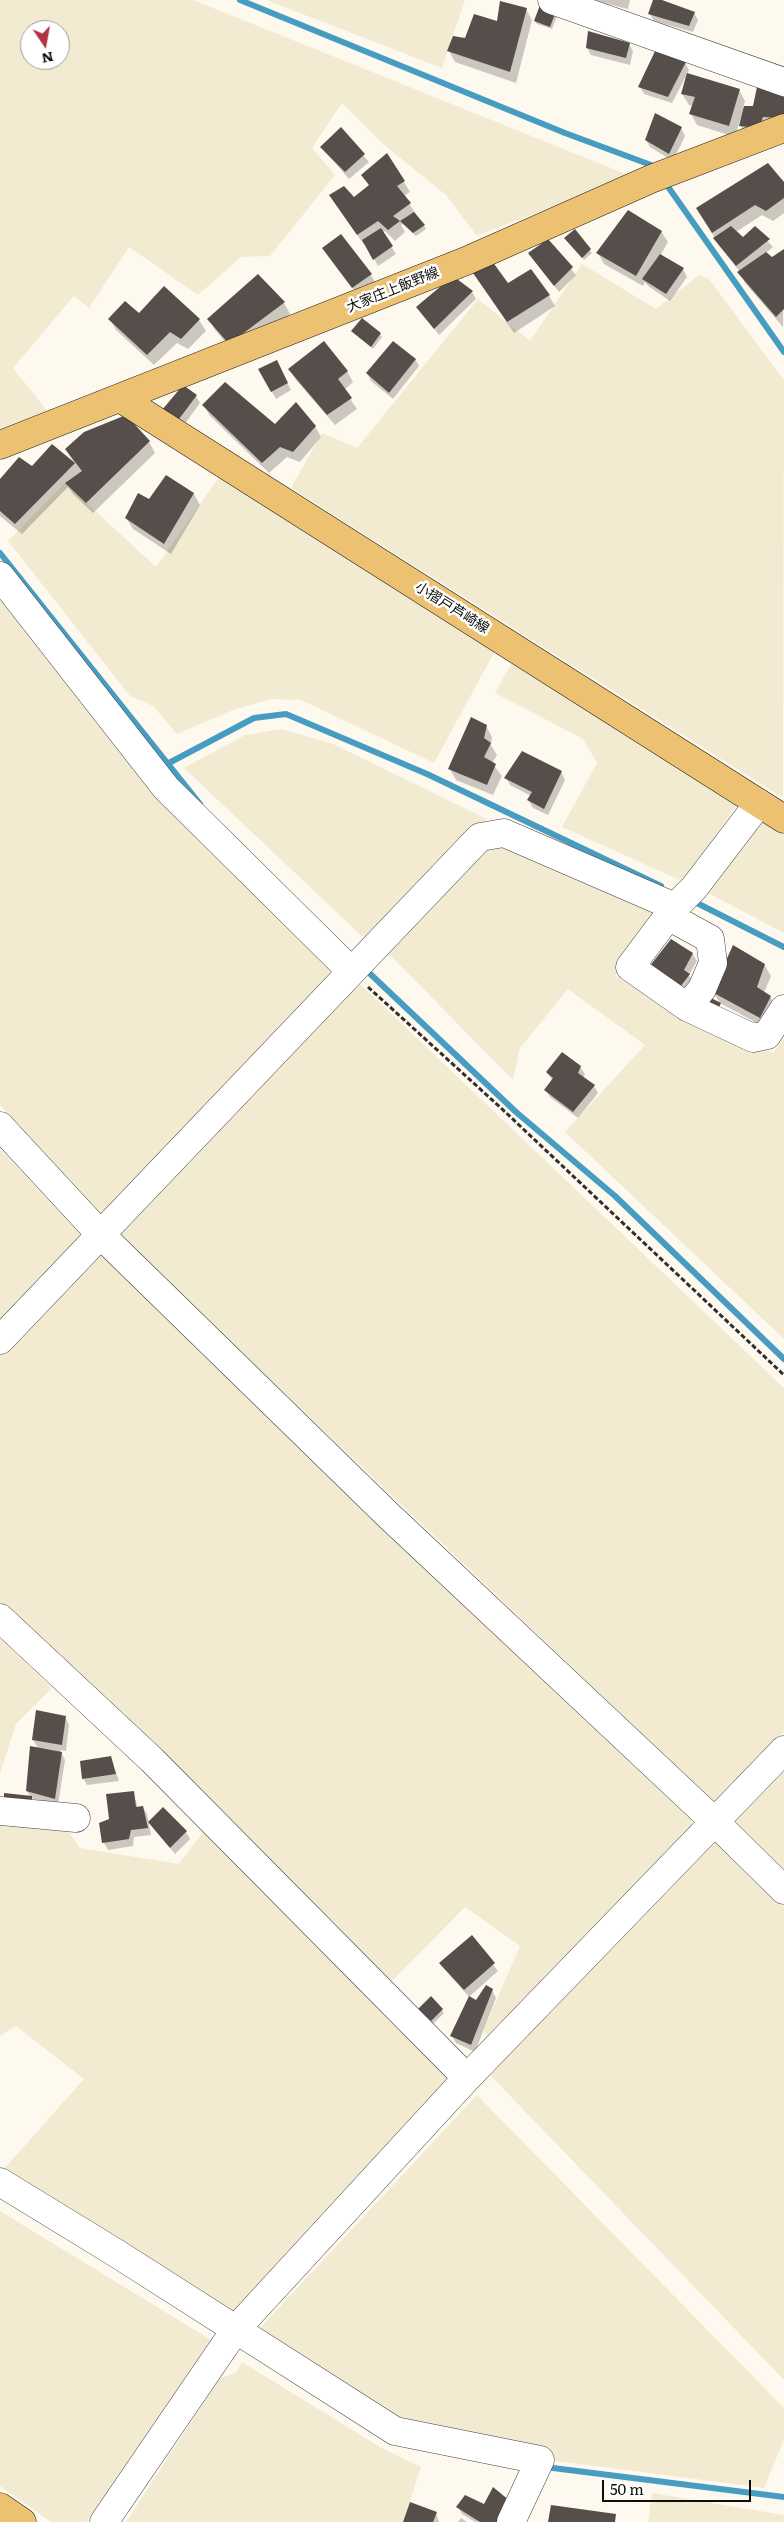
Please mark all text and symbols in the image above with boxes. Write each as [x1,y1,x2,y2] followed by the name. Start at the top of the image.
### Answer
[20,20,70,70] north arrow
[40,48,56,70] text: N
[344,264,442,316] street label: 大家庄上飯野線
[412,579,492,637] street label: 小摺戸芦崎線
[604,2470,753,2502] scale bar
[610,2477,644,2500] text: 50 m

